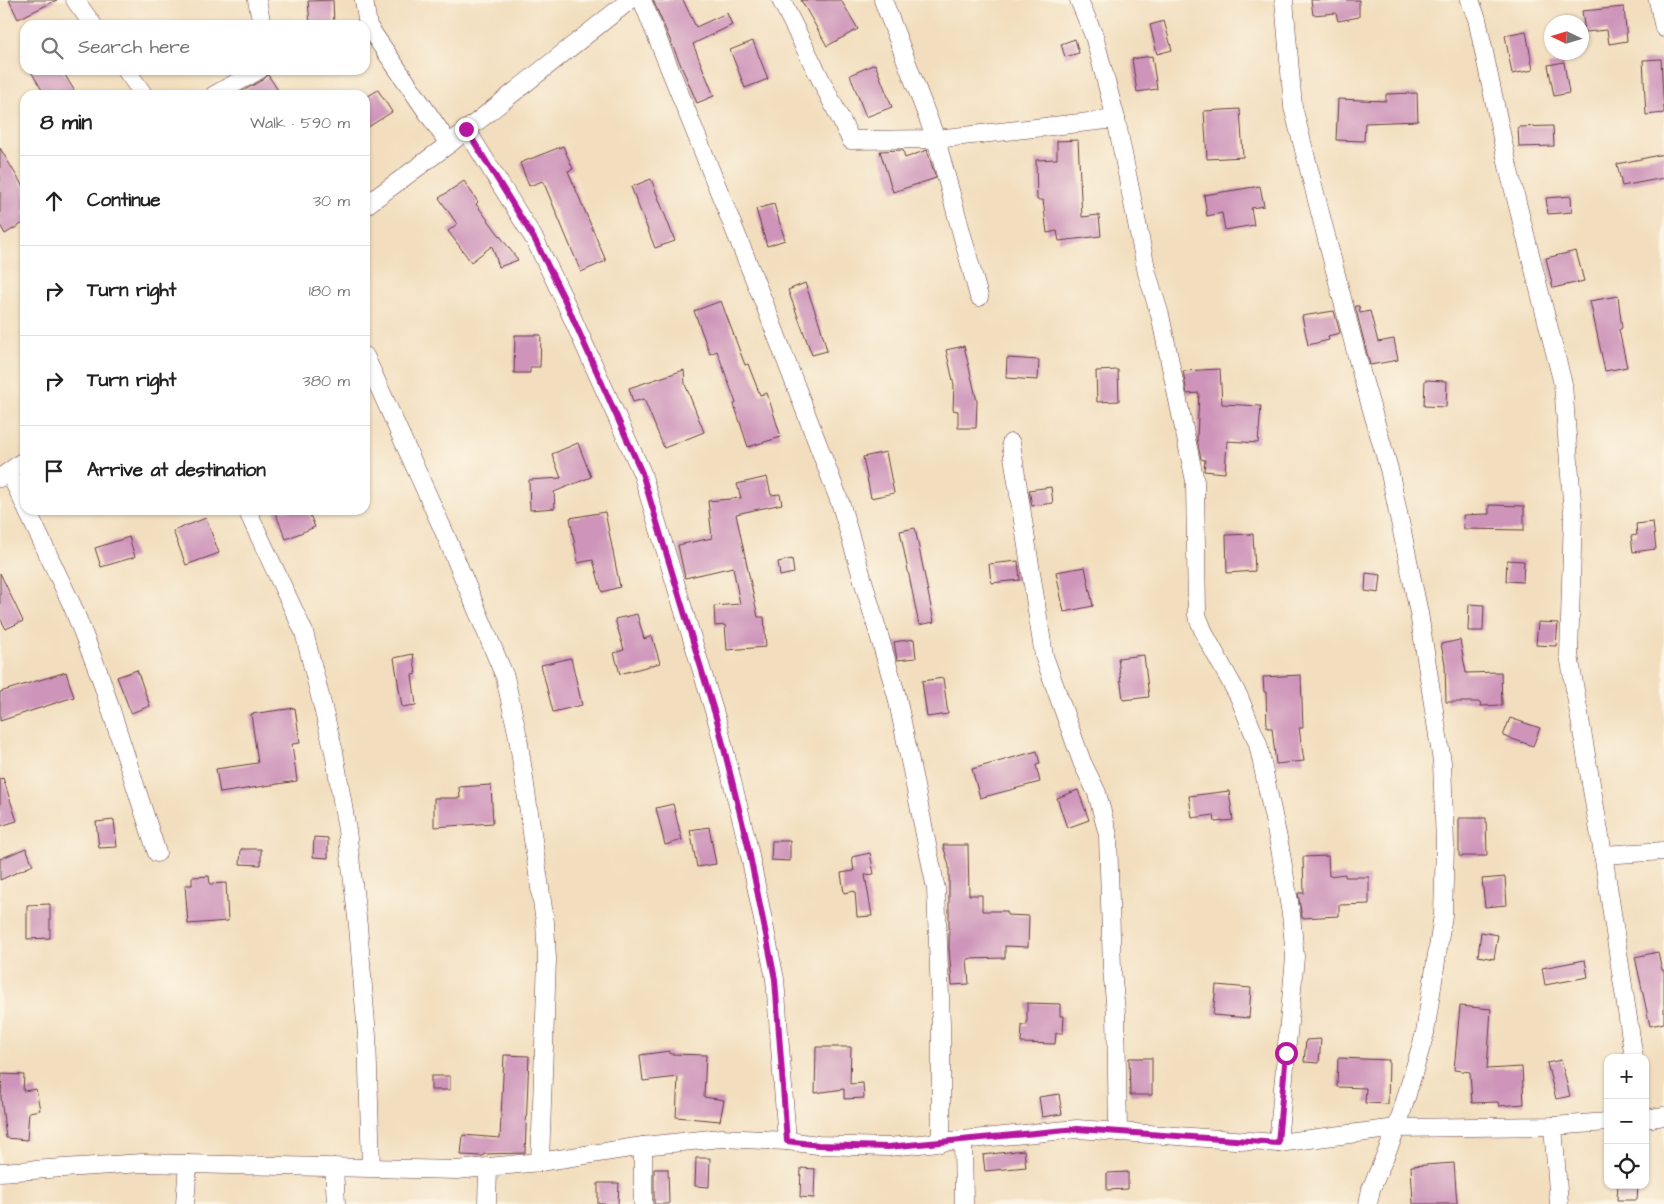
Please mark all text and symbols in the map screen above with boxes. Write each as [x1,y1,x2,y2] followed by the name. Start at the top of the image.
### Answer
[1544,15,1589,60] north arrow
[20,20,370,75] search box
[38,34,66,62] icon: search
[78,34,190,61] text: Search here
[40,108,92,137] text: 8 min
[250,112,350,134] text: Walk · 590 m
[455,118,478,141] route end
[40,187,68,215] icon: ahead
[87,187,161,214] text: Continue
[313,190,350,212] text: 30 m
[40,277,68,305] icon: right
[87,277,176,304] text: Turn right
[309,280,350,302] text: 180 m
[40,367,68,395] icon: right
[87,367,176,394] text: Turn right
[303,370,350,392] text: 380 m
[40,457,68,485] icon: arrive
[87,457,266,484] text: Arrive at destination
[1275,1042,1298,1065] route start
[1604,1054,1649,1189] map controls
[1604,1054,1649,1099] button: +
[1604,1099,1649,1144] button: −
[1604,1144,1649,1189] button: locate

